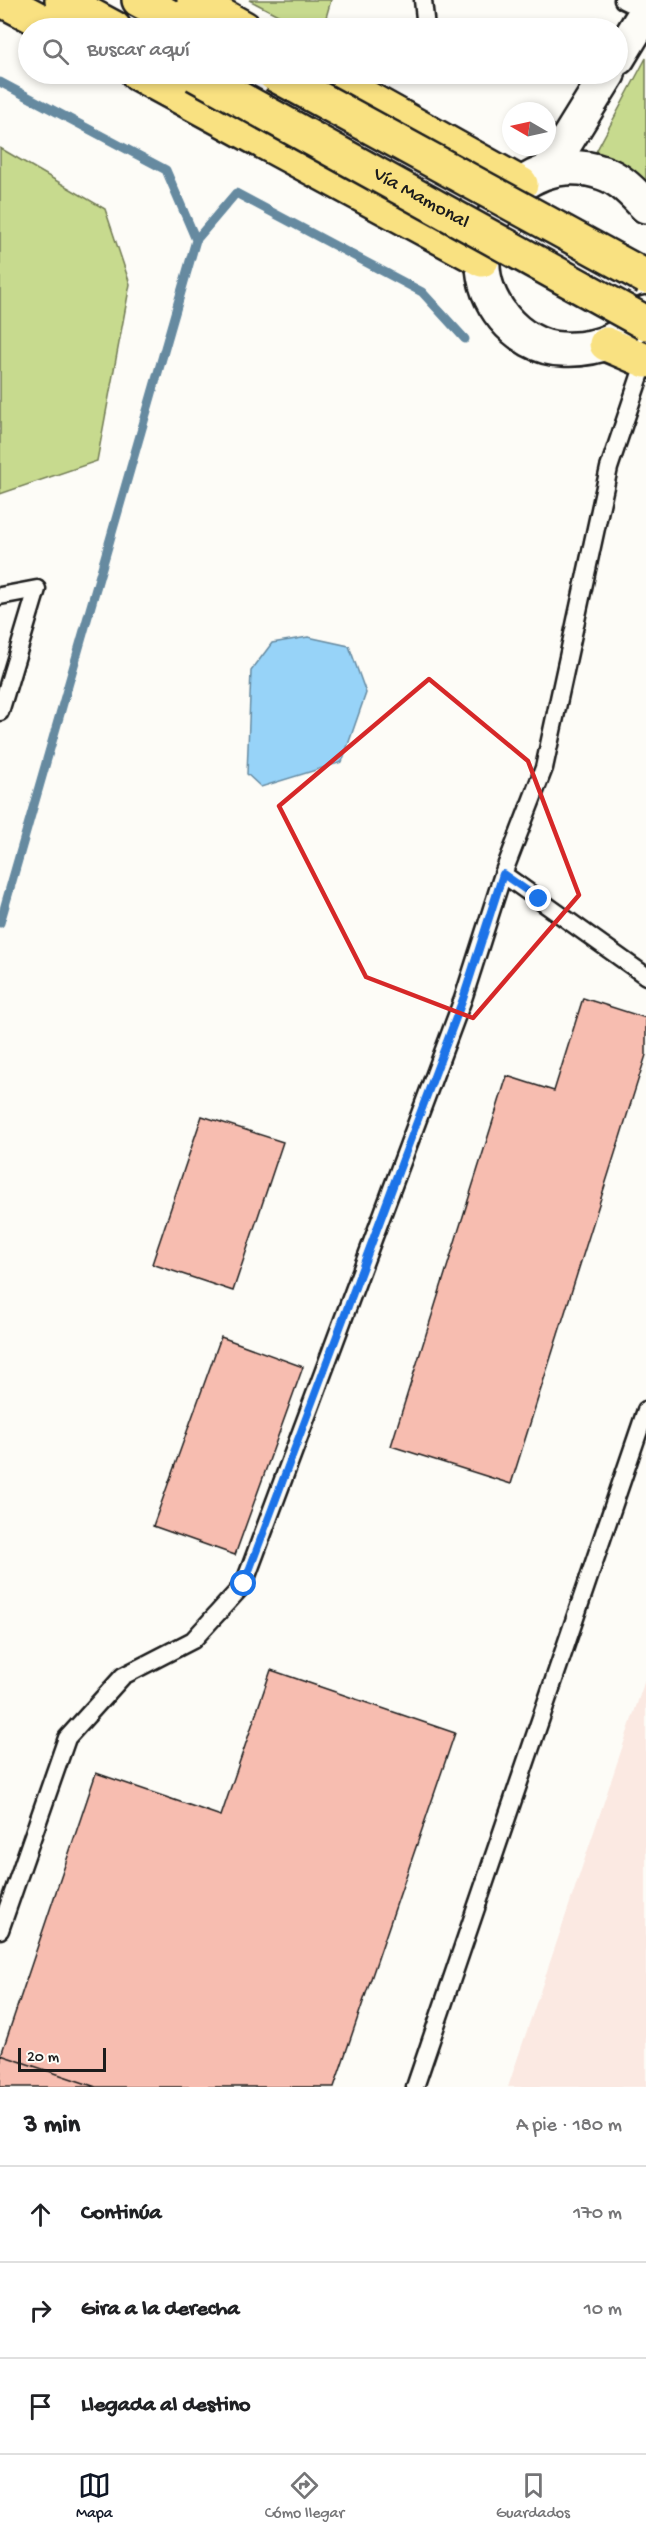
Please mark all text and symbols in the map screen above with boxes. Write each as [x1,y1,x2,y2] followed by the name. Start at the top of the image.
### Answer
[18,18,628,84] search box
[39,35,72,68] icon: search
[87,38,190,64] text: Buscar aquí
[502,102,556,156] north arrow
[368,163,473,234] street label: Vía Mamonal
[525,885,551,911] route end
[230,1570,256,1596] route start
[18,2045,106,2072] scale bar
[27,2049,59,2068] text: 20 m
[24,2111,80,2142] text: 3 min
[516,2115,622,2138] text: A pie · 180 m
[24,2198,57,2231] icon: ahead
[81,2201,162,2227] text: Continúa
[573,2203,622,2226] text: 170 m
[24,2294,57,2327] icon: right
[81,2297,239,2323] text: Gira a la derecha
[584,2299,622,2322] text: 10 m
[24,2390,57,2423] icon: arrive
[81,2393,251,2419] text: Llegada al destino
[76,2469,113,2524] tab: Mapa
[265,2469,344,2524] tab: Cómo llegar
[496,2469,570,2524] tab: Guardados

